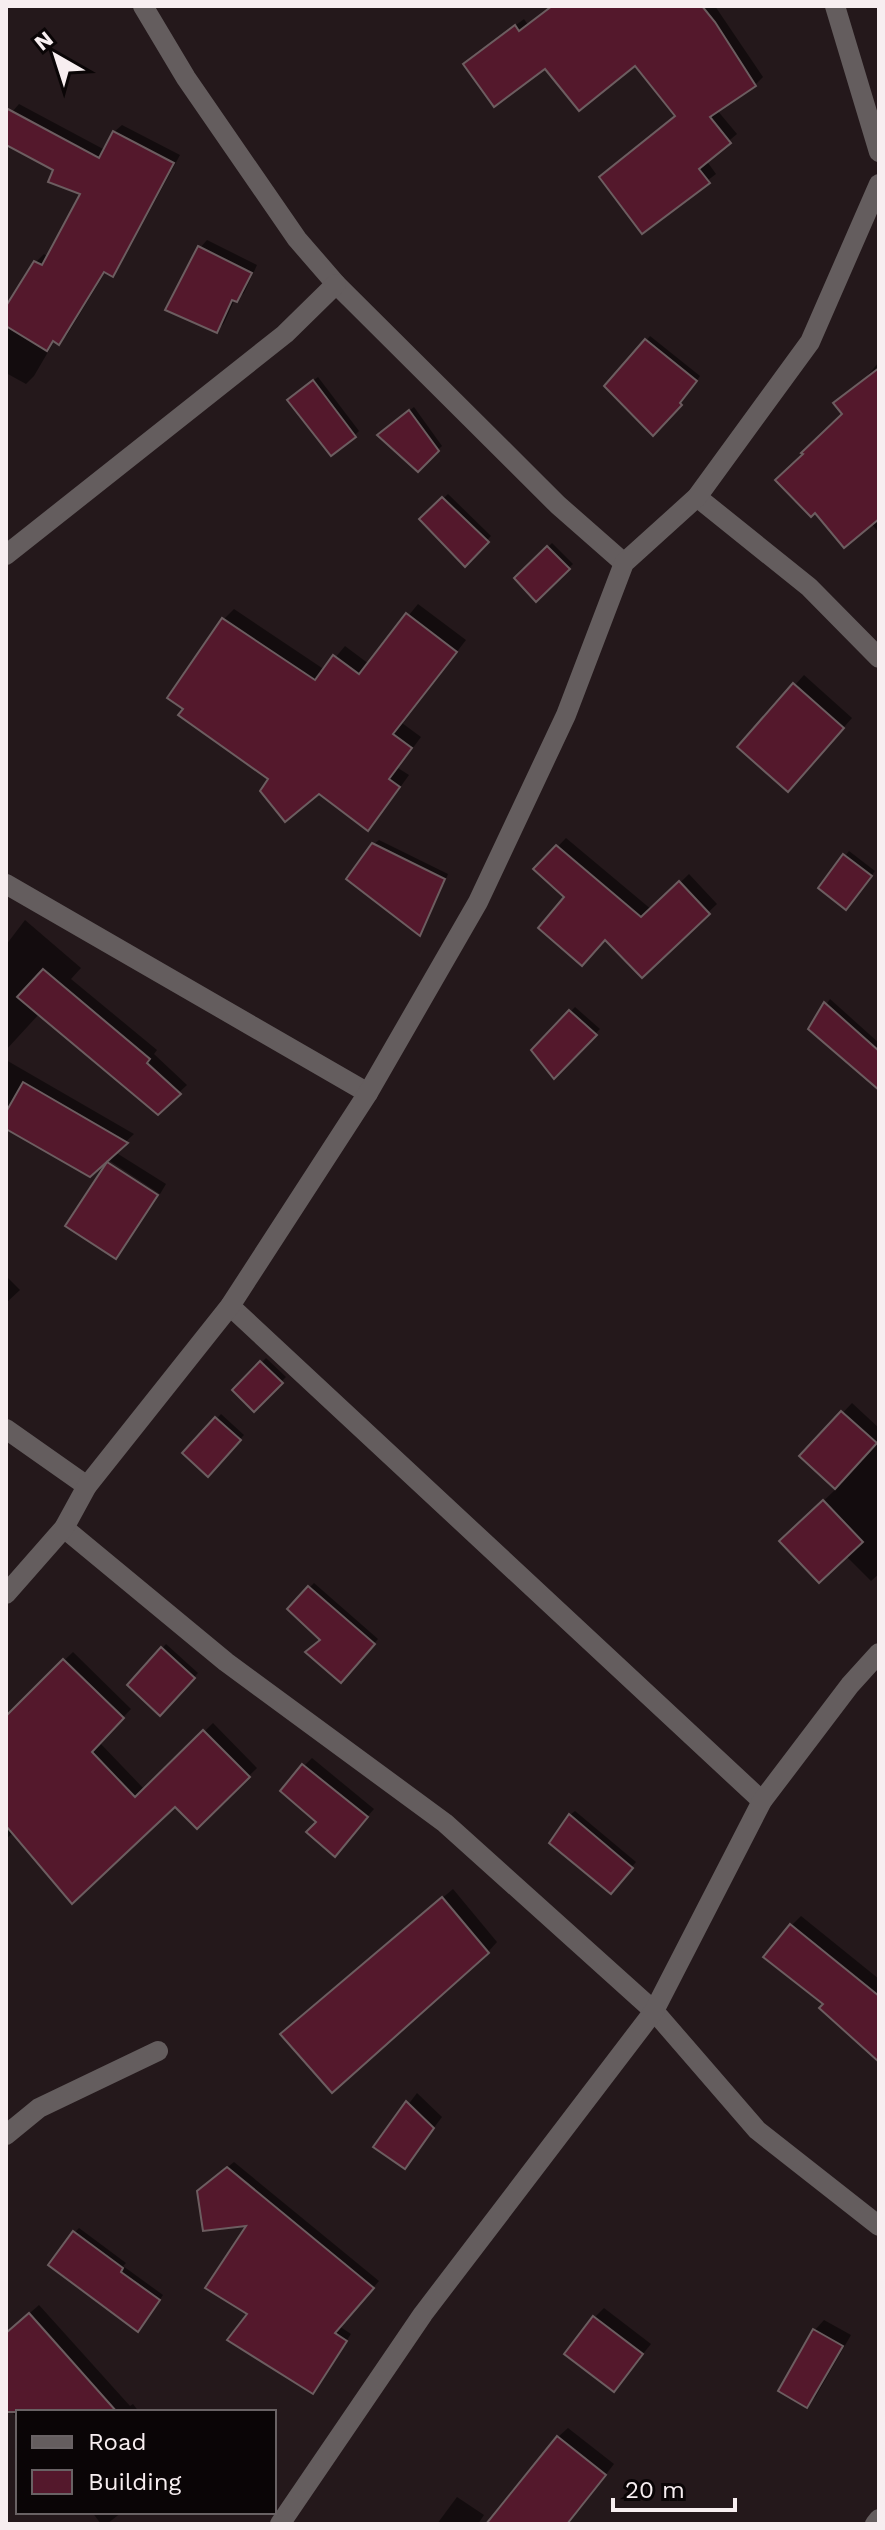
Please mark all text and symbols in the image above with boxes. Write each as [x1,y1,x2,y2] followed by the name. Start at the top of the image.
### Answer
[16,16,96,96] north arrow
[30,26,58,56] text: N
[16,2410,276,2514] legend
[88,2428,147,2456] text: Road
[613,2462,735,2512] scale bar
[88,2468,181,2496] text: Building
[625,2476,685,2504] text: 20 m

